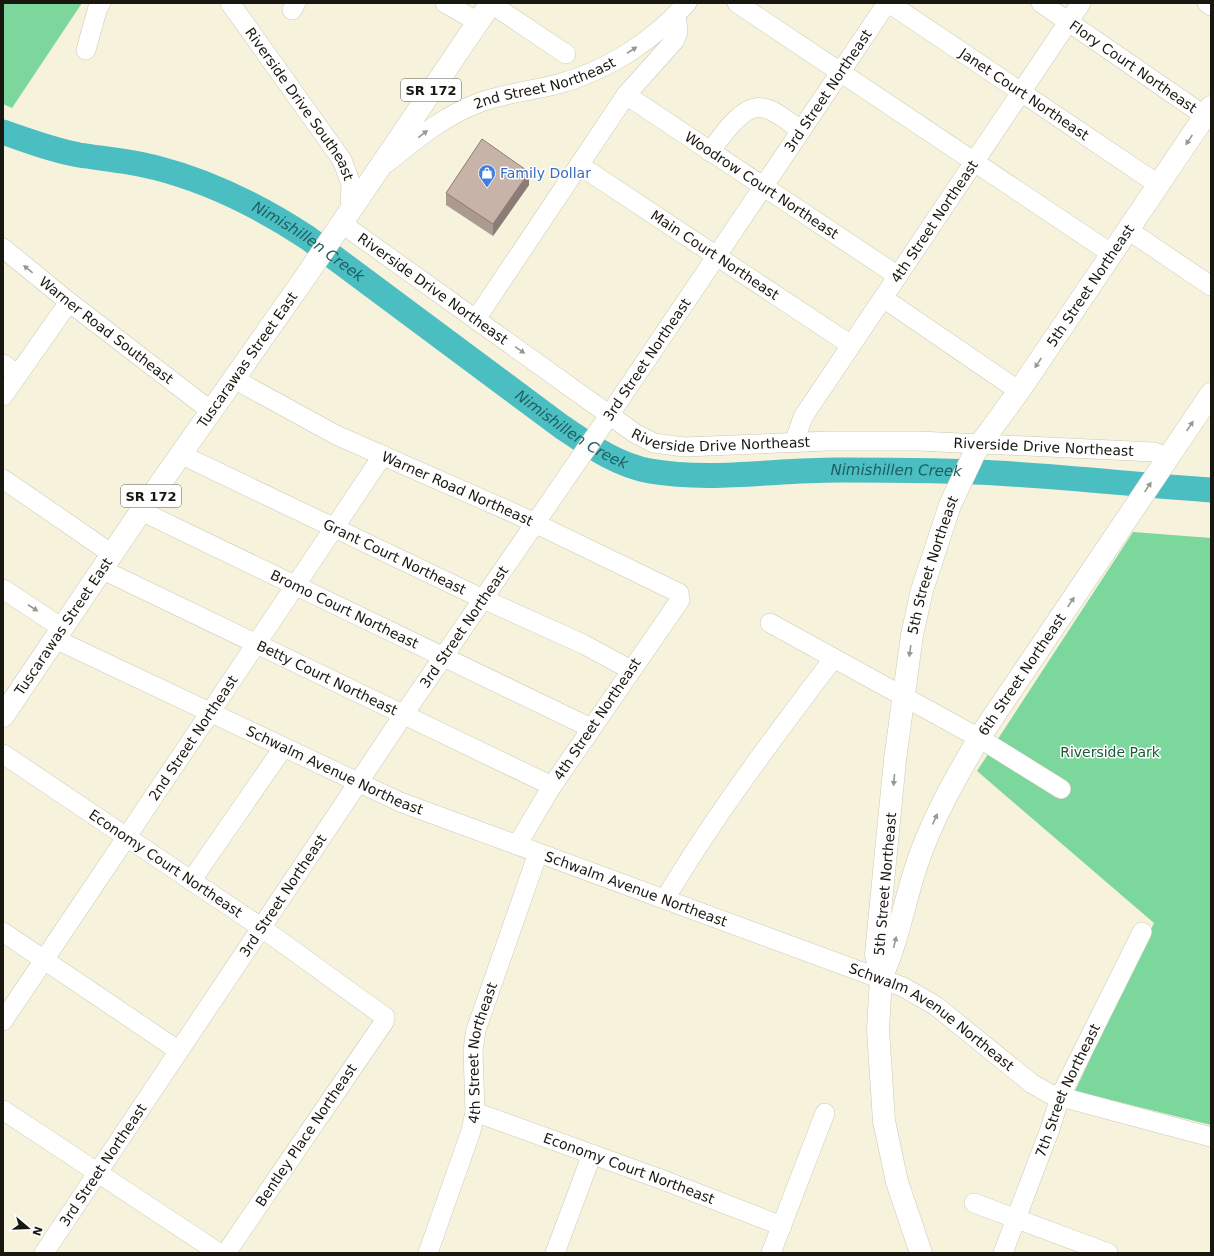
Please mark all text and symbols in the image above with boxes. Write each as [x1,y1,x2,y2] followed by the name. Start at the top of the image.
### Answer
[1066,17,1200,116] street label: Flory Court Northeast
[242,24,357,183] street label: Riverside Drive Southeast
[781,26,875,155] street label: 3rd Street Northeast
[956,44,1092,144] street label: Janet Court Northeast
[627,46,637,54] one-way arrow
[471,54,619,112] street label: 2nd Street Northeast
[401,79,461,101] road number: SR 172
[682,128,842,242] street label: Woodrow Court Northeast
[418,130,428,138] one-way arrow
[1185,135,1193,145] one-way arrow
[887,157,981,286] street label: 4th Street Northeast
[477,163,497,188] shop icon: Family Dollar
[500,165,591,181] place label: Family Dollar
[249,198,369,287] water label: Nimishillen Creek
[648,207,782,303] street label: Main Court Northeast
[1043,221,1138,350] street label: 5th Street Northeast
[355,230,511,348] street label: Riverside Drive Northeast
[23,264,34,273] one-way arrow
[36,273,177,387] street label: Warner Road Southeast
[193,288,301,432] street label: Tuscarawas Street East
[600,295,694,424] street label: 3rd Street Northeast
[515,346,525,354] one-way arrow
[1034,358,1042,369] one-way arrow
[512,386,632,473] water label: Nimishillen Creek
[1186,420,1193,431] one-way arrow
[629,425,811,455] street label: Riverside Drive Northeast
[953,435,1135,459] street label: Riverside Drive Northeast
[379,448,536,529] street label: Warner Road Northeast
[830,461,963,480] water label: Nimishillen Creek
[1145,481,1152,493] one-way arrow
[121,485,181,507] road number: SR 172
[904,493,961,636] street label: 5th Street Northeast
[321,516,469,598] street label: Grant Court Northeast
[11,554,116,699] street label: Tuscarawas Street East
[417,562,512,691] street label: 3rd Street Northeast
[268,567,422,652] street label: Bromo Court Northeast
[1067,597,1075,607] one-way arrow
[27,605,39,612] one-way arrow
[975,610,1069,739] street label: 6th Street Northeast
[254,637,401,719] street label: Betty Court Northeast
[907,645,913,657] one-way arrow
[550,654,644,783] street label: 4th Street Northeast
[145,672,241,804] street label: 2nd Street Northeast
[244,722,426,818] street label: Schwalm Avenue Northeast
[1060,744,1161,760] park label: Riverside Park
[890,774,897,786] one-way arrow
[86,806,246,921] street label: Economy Court Northeast
[871,811,899,956] street label: 5th Street Northeast
[932,813,938,824] one-way arrow
[236,831,330,960] street label: 3rd Street Northeast
[543,848,730,930] street label: Schwalm Avenue Northeast
[892,936,898,948] one-way arrow
[847,960,1018,1074] street label: Schwalm Avenue Northeast
[465,980,500,1125] street label: 4th Street Northeast
[1032,1021,1103,1160] street label: 7th Street Northeast
[252,1060,360,1209] street label: Bentley Place Northeast
[56,1100,150,1229] street label: 3rd Street Northeast
[541,1129,717,1207] street label: Economy Court Northeast
[8,1208,48,1248] north arrow
[29,1225,45,1238] text: N

